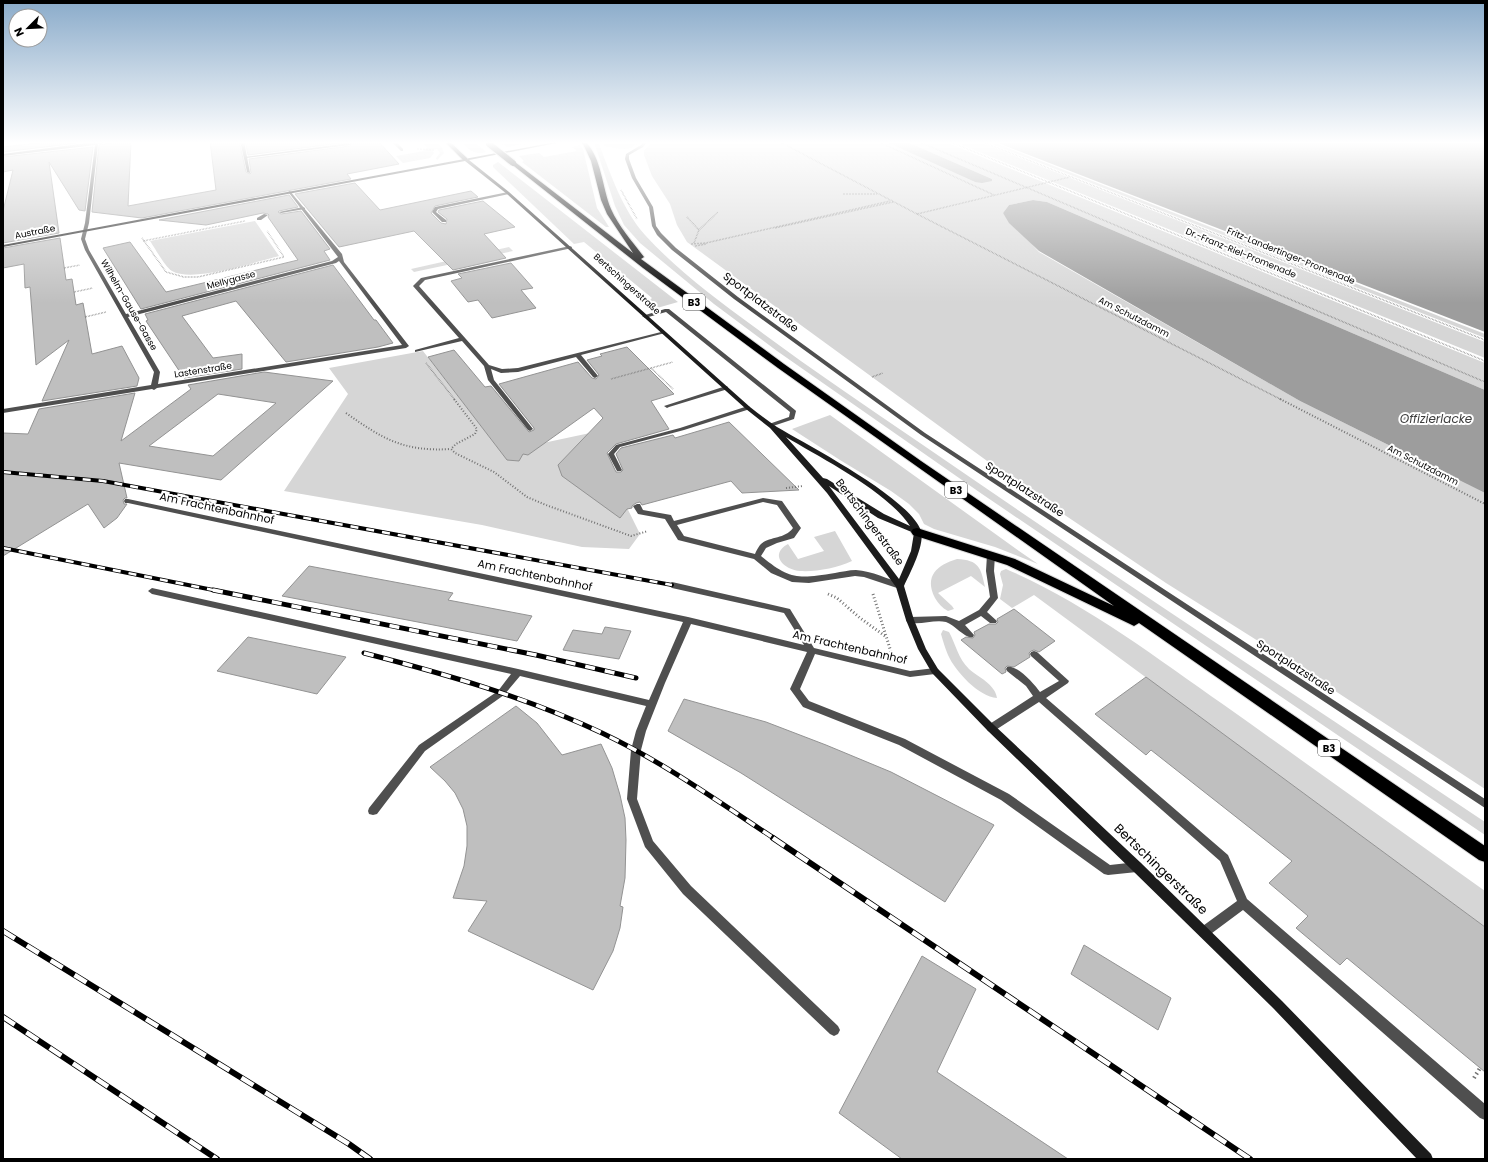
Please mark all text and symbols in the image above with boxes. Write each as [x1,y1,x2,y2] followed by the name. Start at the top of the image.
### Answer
[8,8,48,48] north arrow
[10,25,28,39] text: N
[14,222,57,242] street label: Austraße
[1184,225,1299,281] street label: Dr.-Franz-Riel-Promenade
[1225,225,1357,287] street label: Fritz-Landertinger-Promenade
[591,251,663,317] street label: Bertschingerstraße
[98,257,160,353] street label: Wilhelm-Gause-Gasse
[205,268,257,292] street label: Mellygasse
[720,268,802,336] street label: Sportplatzstraße
[683,294,705,310] road number: B3
[1096,294,1172,340] street label: Am Schutzdamm
[173,359,233,380] street label: Lastenstraße
[1400,410,1473,427] water label: Offizierlacke
[1385,442,1461,488] street label: Am Schutzdamm
[982,457,1068,521] street label: Sportplatzstraße
[832,475,908,569] street label: Bertschingerstraße
[945,482,967,498] road number: B3
[158,488,276,528] street label: Am Frachtenbahnhof
[476,555,594,595] street label: Am Frachtenbahnhof
[791,626,909,668] street label: Am Frachtenbahnhof
[1253,635,1339,699] street label: Sportplatzstraße
[1318,740,1340,756] road number: B3
[1110,819,1212,919] street label: Bertschingerstraße

